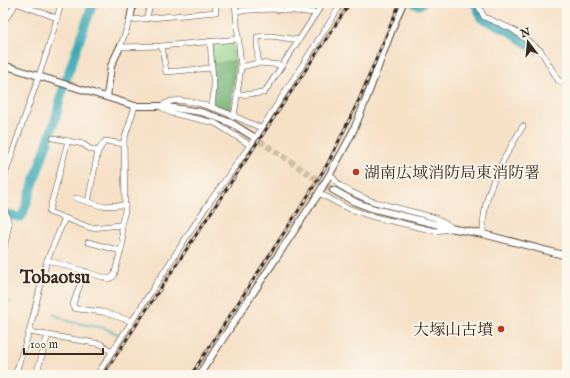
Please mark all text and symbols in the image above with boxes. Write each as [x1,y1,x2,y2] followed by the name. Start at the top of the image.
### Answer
[508,22,548,62] north arrow
[518,25,532,42] text: N
[364,164,540,184] place label: 湖南広域消防局東消防署
[351,167,361,177] marker: 湖南広域消防局東消防署
[19,267,91,290] district label: Tobaotsu
[413,321,493,341] place label: 大塚山古墳
[496,324,506,334] marker: 大塚山古墳
[24,330,103,356] scale bar
[30,337,58,352] text: 100 m

